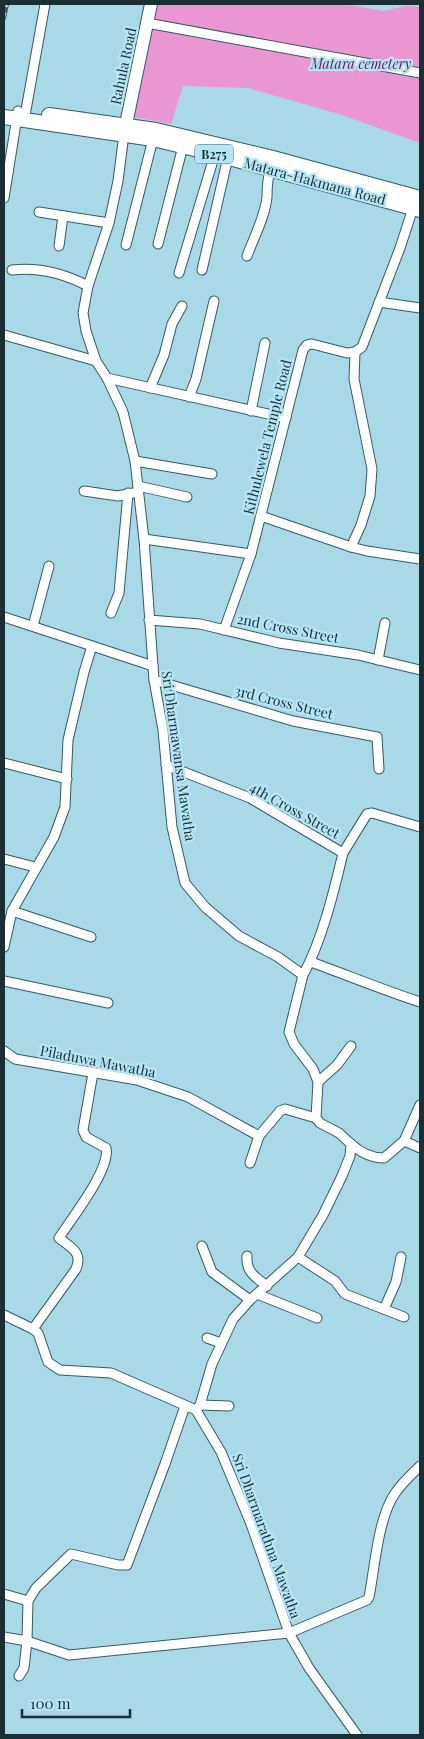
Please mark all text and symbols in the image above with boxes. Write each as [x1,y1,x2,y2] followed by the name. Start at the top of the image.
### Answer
[106,26,140,106] street label: Rahula Road
[310,54,412,73] park label: Matara cemetery
[195,144,233,164] road number: B275
[242,153,388,209] street label: Matara-Hakmana Road
[239,357,295,517] street label: Kithulewela Temple Road
[235,609,342,647] street label: 2nd Cross Street
[158,670,200,842] street label: Sri Dharmawansa Mawatha
[233,681,336,724] street label: 3rd Cross Street
[246,777,344,843] street label: 4th Cross Street
[39,1040,157,1082] street label: Piladuwa Mawatha
[228,1451,306,1621] street label: Sri Dharmarathna Mawatha
[22,1686,130,1718] scale bar
[30,1693,71,1713] text: 100 m

